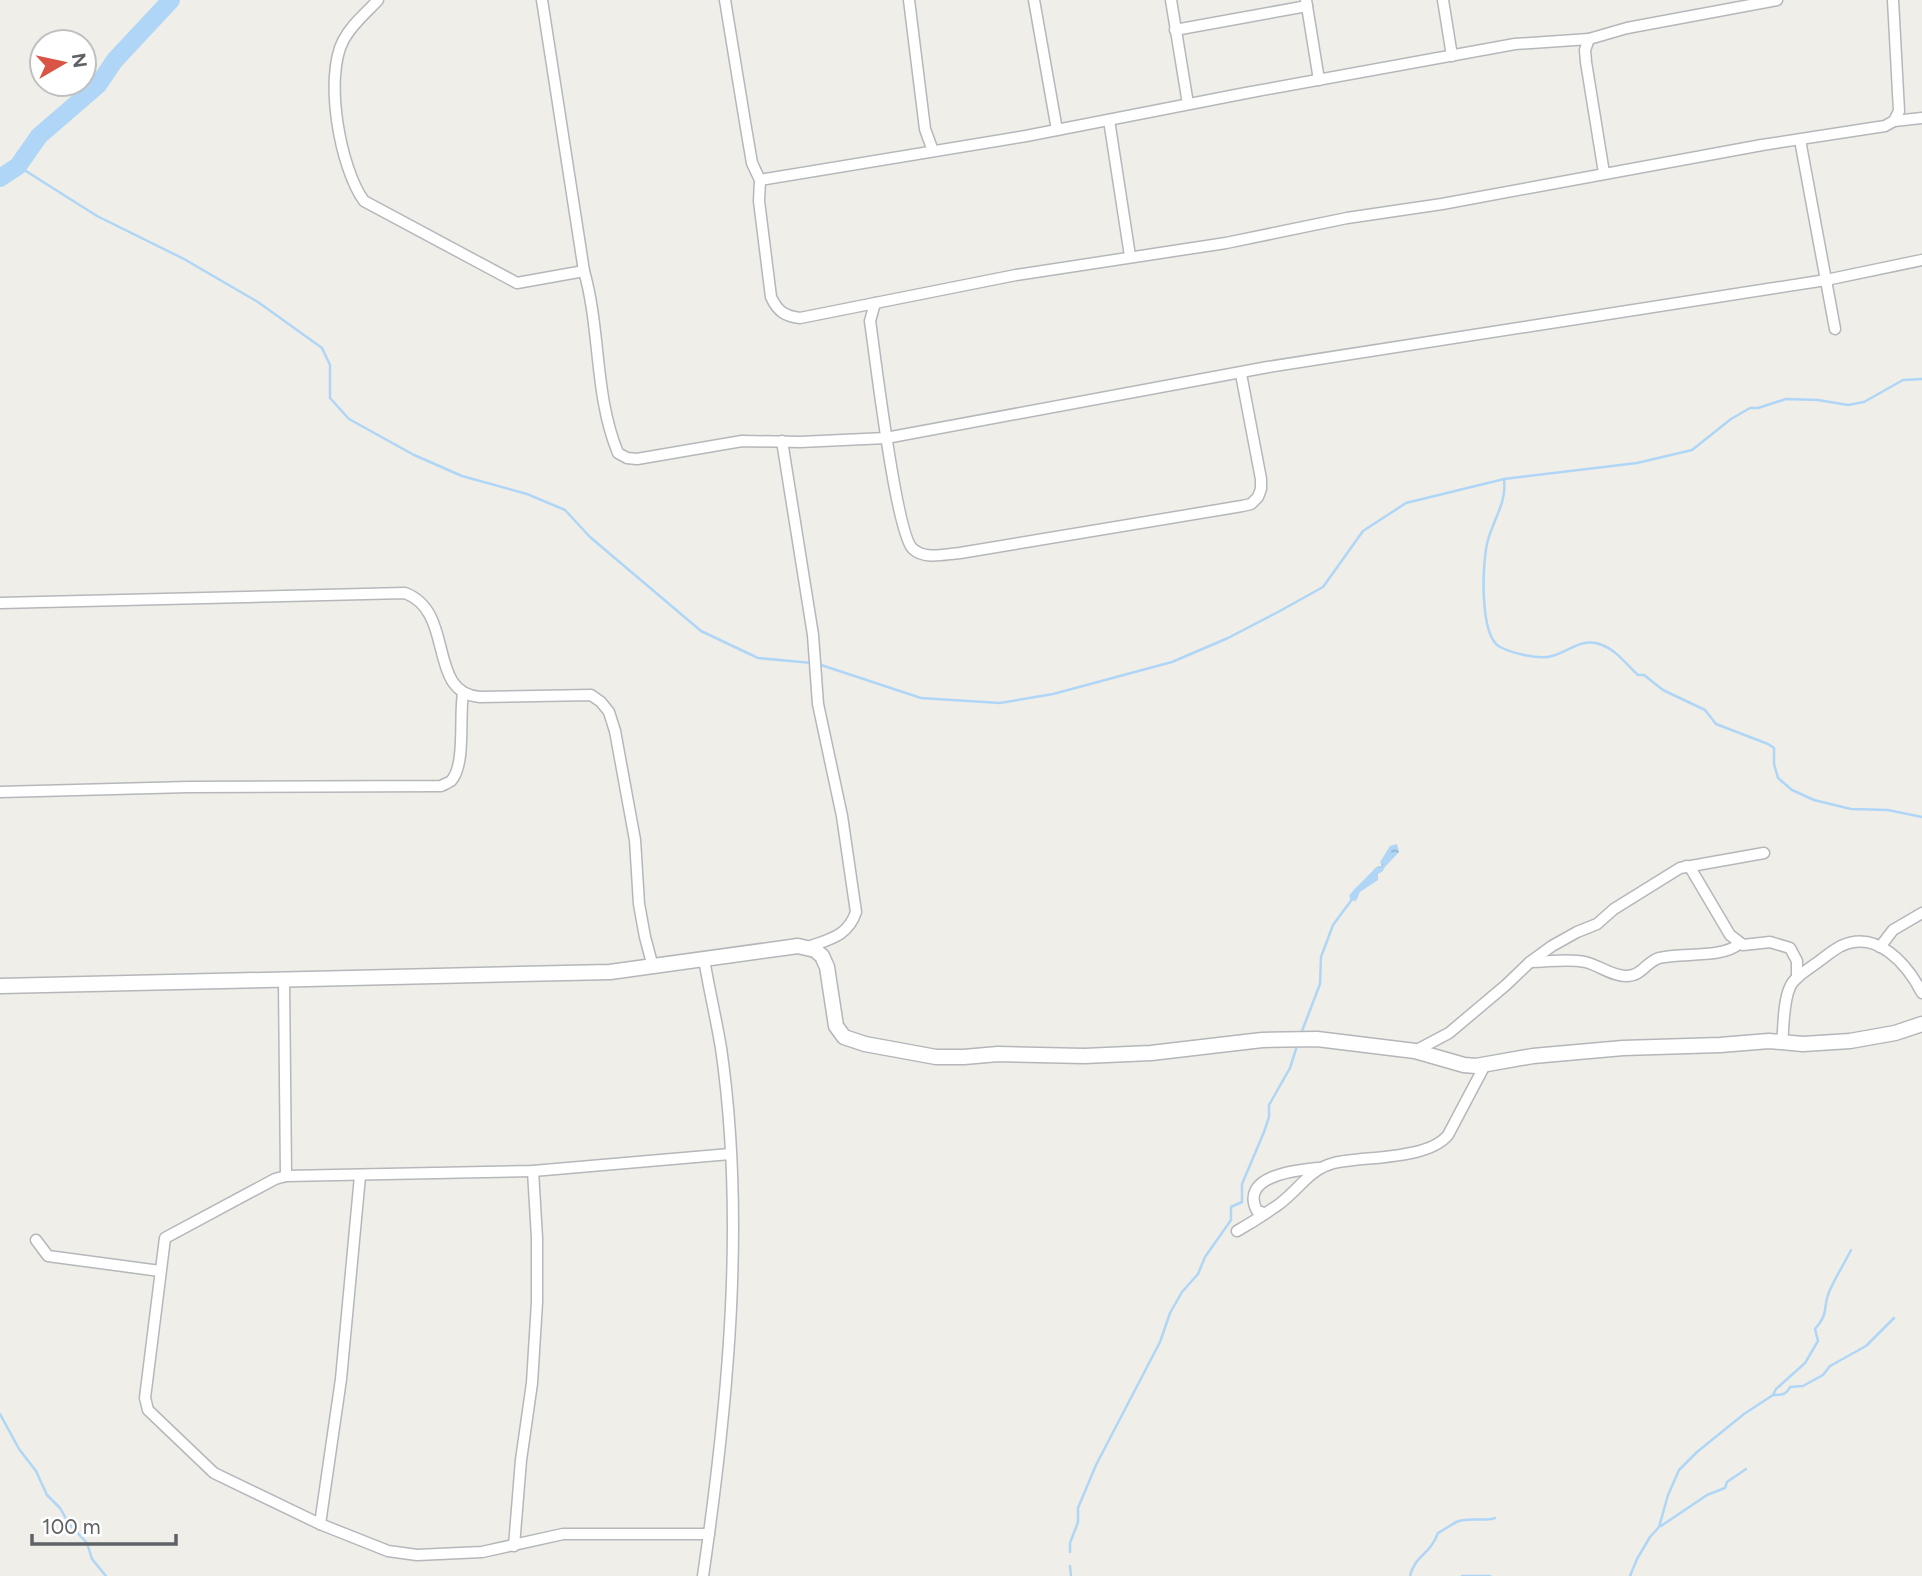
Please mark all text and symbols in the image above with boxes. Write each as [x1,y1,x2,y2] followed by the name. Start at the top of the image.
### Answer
[28,28,98,98] north arrow
[67,51,92,69] text: N
[32,1502,175,1546] scale bar
[42,1514,101,1539] text: 100 m

